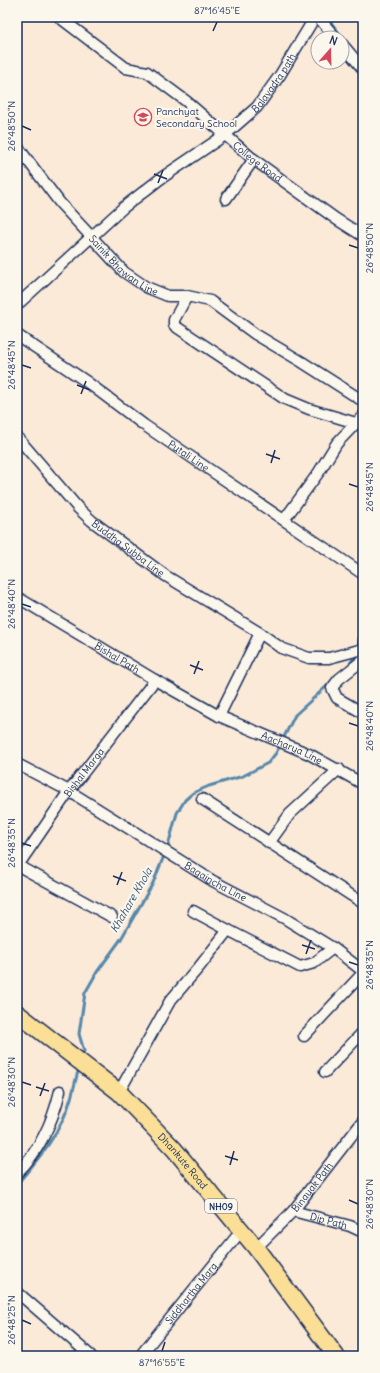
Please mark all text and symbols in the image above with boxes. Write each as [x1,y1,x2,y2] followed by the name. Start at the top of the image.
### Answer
[194,4,240,17] text: 87°16'45"E
[310,30,350,70] north arrow
[327,33,339,48] text: N
[249,50,298,115] street label: Balavadra path
[5,101,18,151] text: 26°48'50"N
[156,105,237,130] place label: Panchyat Secondary School
[133,107,153,127] school or university icon: Panchyat Secondary School
[230,138,285,185] street label: College Road
[363,223,376,273] text: 26°48'50"N
[86,232,160,298] street label: Sainik Bhawan Line
[5,340,18,390] text: 26°48'45"N
[166,437,212,474] street label: Putali Line
[363,462,376,512] text: 26°48'45"N
[89,517,167,579] street label: Buddha Subba Line
[5,579,18,629] text: 26°48'40"N
[92,639,142,676] street label: Bishal Path
[363,701,376,751] text: 26°48'40"N
[260,728,325,767] street label: Aacharya Line
[61,745,107,799] street label: Bishal Marga
[5,818,18,868] text: 26°48'35"N
[182,858,249,904] street label: Bagaincha Line
[107,864,156,935] water label: Khahare Khola
[363,940,376,990] text: 26°48'35"N
[5,1057,18,1107] text: 26°48'30"N
[155,1130,211,1192] street label: Dhankute Road
[288,1159,335,1214] street label: Binayak Path
[363,1179,376,1229] text: 26°48'30"N
[205,1199,237,1213] road number: NH09
[309,1209,349,1232] street label: Dip Path
[162,1259,220,1327] street label: Siddhartha Marg
[5,1295,18,1345] text: 26°48'25"N
[139,1356,185,1369] text: 87°16'55"E

